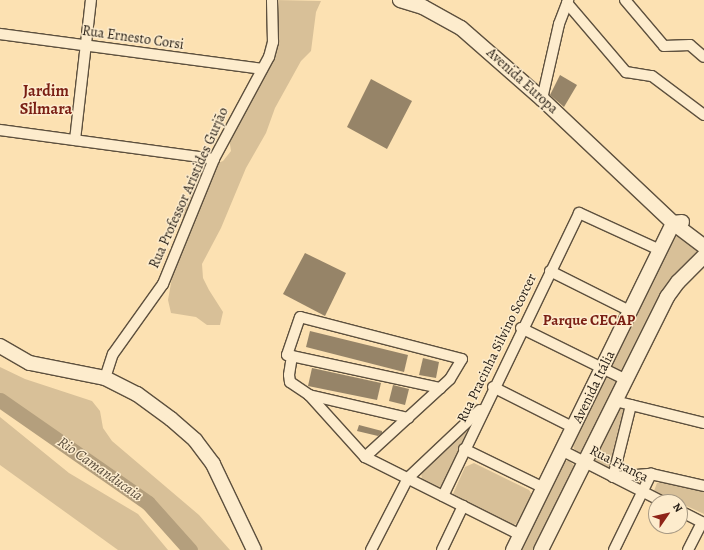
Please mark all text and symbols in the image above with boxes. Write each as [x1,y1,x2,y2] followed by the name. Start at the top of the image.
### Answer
[81,23,185,53] street label: Rua Ernesto Corsi
[483,45,561,117] street label: Avenida Europa
[20,81,72,119] district label: Jardim Silmara
[146,105,232,271] street label: Rua Professor Aristides Gurjão
[454,271,540,425] street label: Rua Pracinha Silvino Scorcer
[543,312,635,330] district label: Parque CECAP
[569,348,619,426] street label: Avenida Itália
[54,433,146,505] water label: Rio Camanducaia
[587,442,651,486] street label: Rua França
[648,494,688,534] north arrow
[669,500,686,515] text: N

